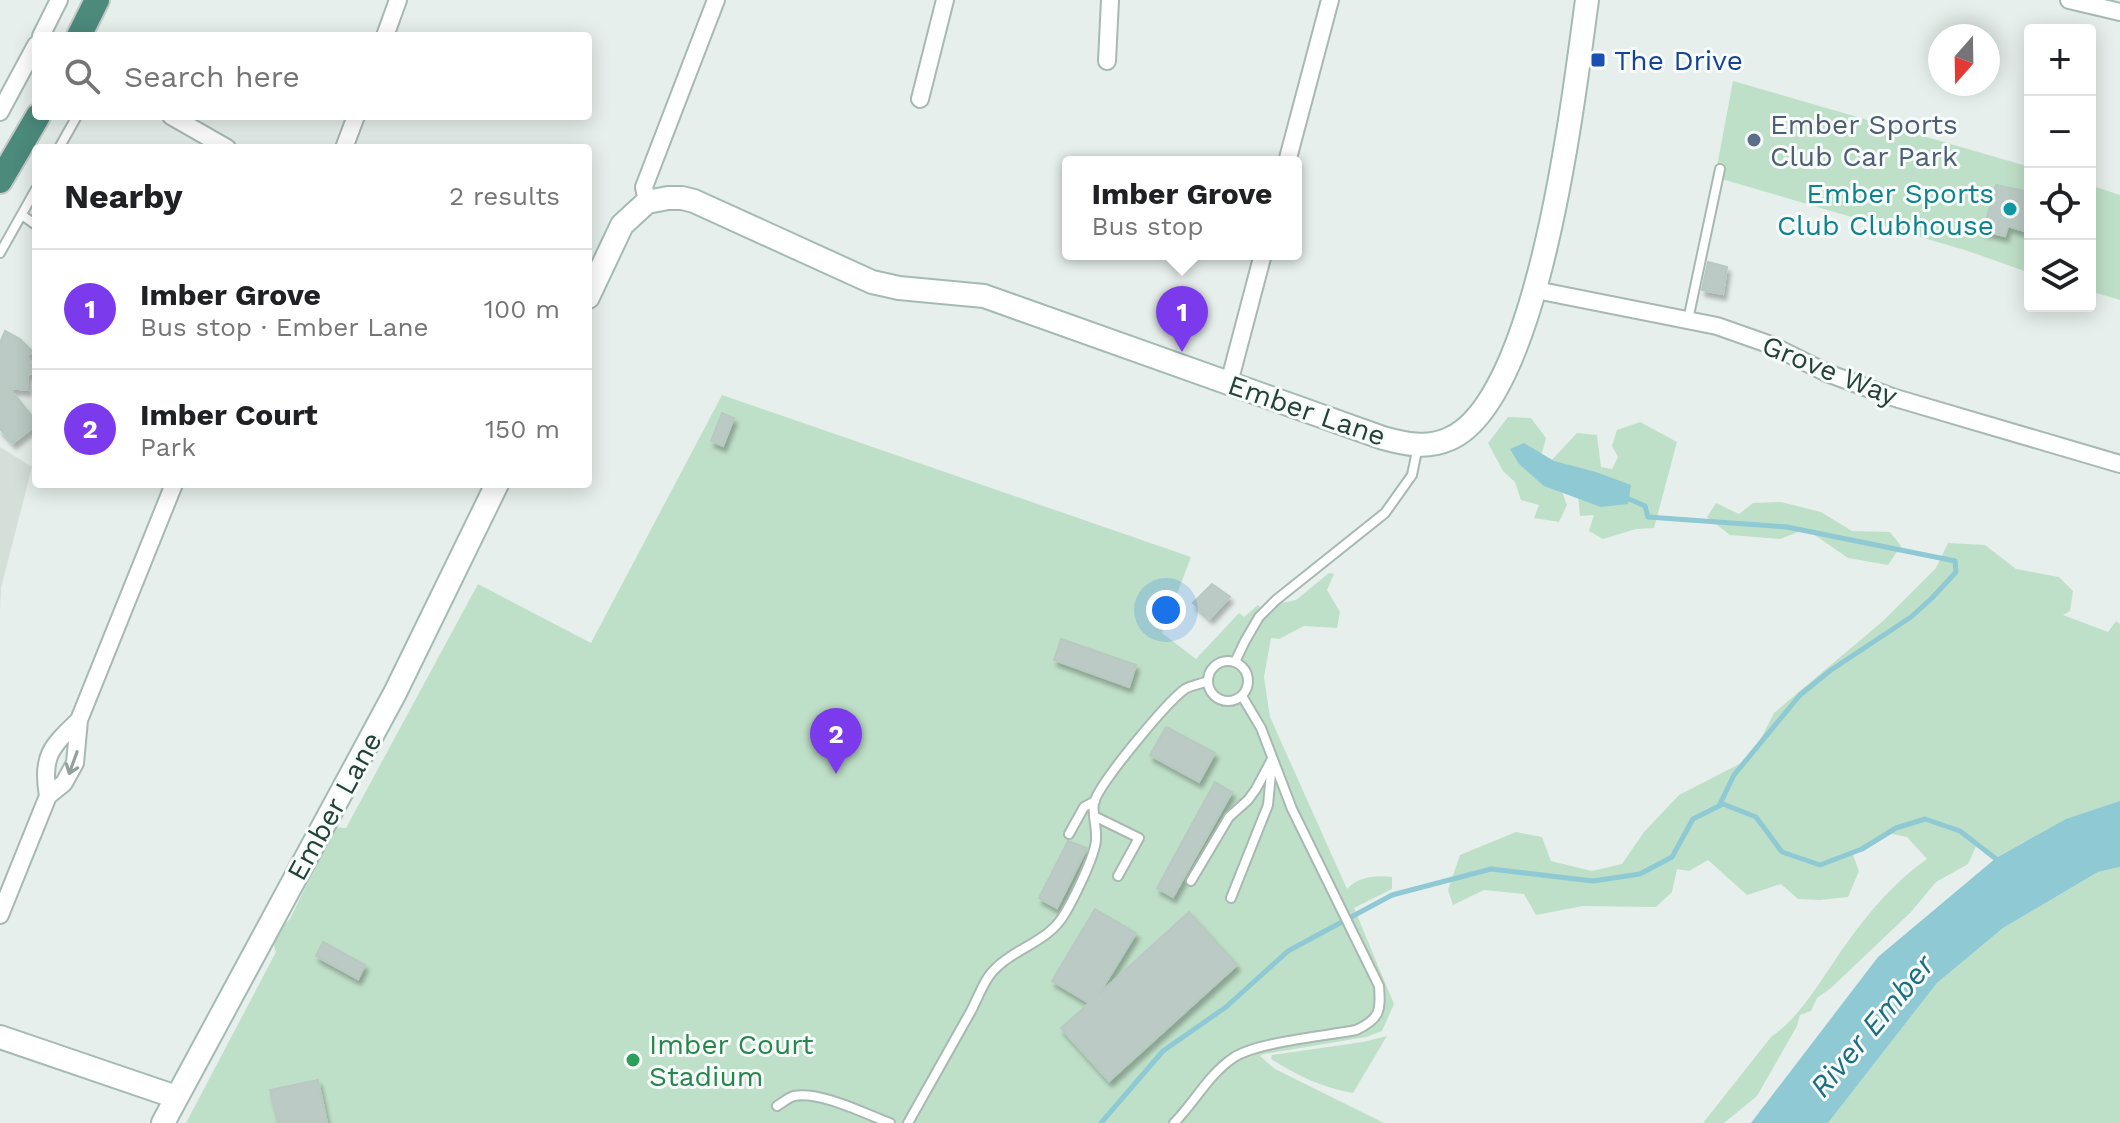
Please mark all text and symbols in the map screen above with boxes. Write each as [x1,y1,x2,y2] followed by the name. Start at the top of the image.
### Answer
[1928,24,2000,96] north arrow
[2024,24,2096,312] map controls
[2024,24,2096,96] button: +
[32,32,592,120] search box
[1614,44,1743,77] place label: The Drive
[1589,51,1607,69] marker: The Drive
[60,54,104,98] icon: search
[124,59,300,94] text: Search here
[2024,96,2096,168] button: −
[1770,108,1958,173] place label: Ember Sports Club Car Park
[1745,131,1763,149] marker: Ember Sports Club Car Park
[1062,156,1302,260] popup
[2024,168,2096,240] button: locate
[64,176,183,216] text: Nearby
[1092,176,1272,211] text: Imber Grove
[1777,177,1994,242] place label: Ember Sports Club Clubhouse
[449,181,560,211] text: 2 results
[2001,200,2019,218] marker: Ember Sports Club Clubhouse
[1092,211,1204,241] text: Bus stop
[2024,240,2096,312] button: layers
[140,277,321,312] text: Imber Grove
[1156,286,1208,352] pin: 1
[84,294,96,324] text: 1
[484,294,560,324] text: 100 m
[140,312,429,342] text: Bus stop · Ember Lane
[1757,328,1903,413] street label: Grove Way
[1224,368,1390,453] street label: Ember Lane
[140,397,318,432] text: Imber Court
[82,414,98,444] text: 2
[485,414,560,444] text: 150 m
[140,432,196,462] text: Park
[1146,590,1186,630] your location
[810,708,862,774] pin: 2
[280,726,389,886] street label: Ember Lane
[64,751,79,775] one-way arrow
[1802,947,1942,1104] water label: River Ember
[649,1028,814,1093] place label: Imber Court Stadium
[624,1051,642,1069] marker: Imber Court Stadium

